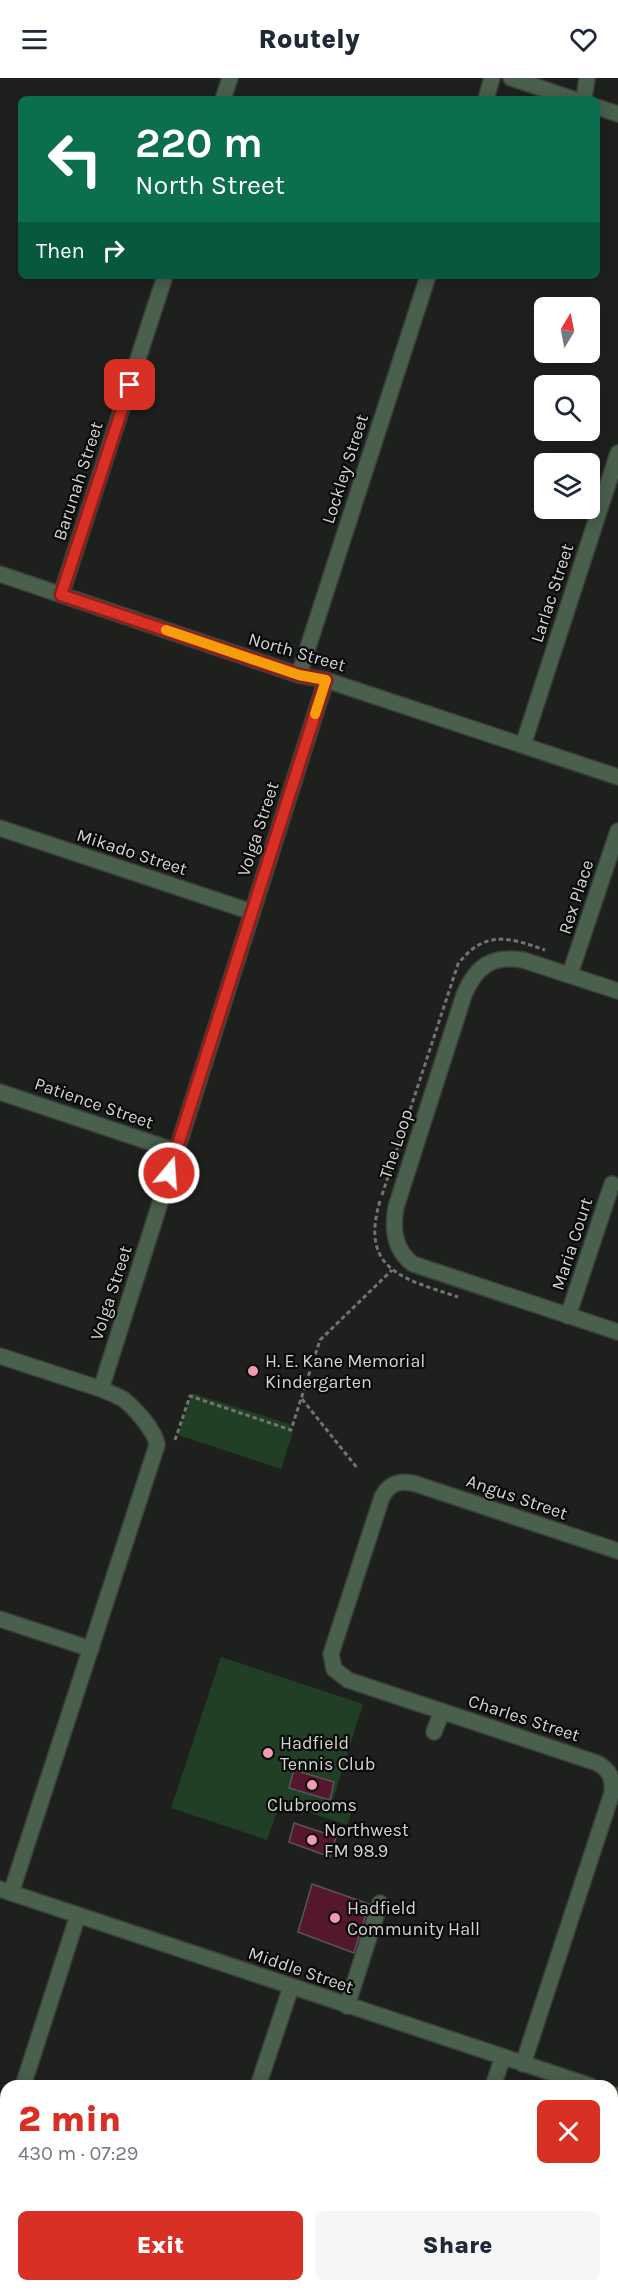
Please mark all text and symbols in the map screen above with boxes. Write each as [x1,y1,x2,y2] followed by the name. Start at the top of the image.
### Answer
[18,23,51,56] icon: menu
[258,23,360,55] text: Routely
[567,23,600,56] icon: heart
[135,118,263,168] text: 220 m
[36,120,114,198] icon: left
[135,169,285,201] text: North Street
[97,234,130,267] icon: right
[36,238,85,264] text: Then
[534,297,600,363] north arrow
[534,297,600,519] map controls
[104,359,155,410] pin
[113,368,146,401] icon: arrive
[534,375,600,441] button: search
[317,411,373,527] street label: Lockley Street
[48,419,108,543] street label: Barunah Street
[534,453,600,519] button: layers
[526,541,578,645] street label: Larlac Street
[246,628,348,676] street label: North Street
[232,779,284,879] street label: Volga Street
[74,824,190,880] street label: Mikado Street
[554,857,598,937] street label: Rex Place
[32,1072,157,1134] street label: Patience Street
[374,1106,418,1182] street label: The Loop
[137,1141,201,1205] position arrow
[547,1195,597,1293] street label: Maria Court
[85,1243,137,1343] street label: Volga Street
[265,1350,425,1393] place label: H. E. Kane Memorial Kindergarten
[246,1364,260,1378] marker: H. E. Kane Memorial Kindergarten
[464,1469,571,1525] street label: Angus Street
[466,1690,583,1746] street label: Charles Street
[280,1732,375,1775] place label: Hadfield Tennis Club
[261,1746,275,1760] marker: Hadfield Tennis Club
[305,1778,319,1792] marker: Clubrooms
[267,1794,357,1816] place label: Clubrooms
[324,1819,409,1862] place label: Northwest FM 98.9
[305,1833,319,1847] marker: Northwest FM 98.9
[347,1897,480,1940] place label: Hadfield Community Hall
[328,1911,342,1925] marker: Hadfield Community Hall
[245,1942,357,1998] street label: Middle Street
[18,2098,121,2140] text: 2 min
[537,2100,600,2163] button: close
[18,2142,138,2165] text: 430 m · 07:29
[18,2211,303,2280] button: Exit
[315,2211,600,2280] button: Share

